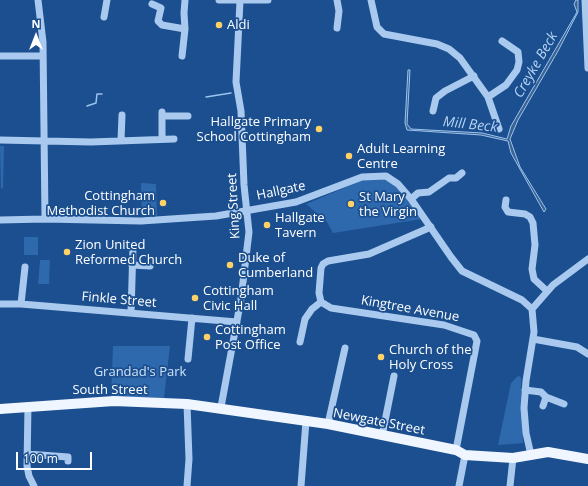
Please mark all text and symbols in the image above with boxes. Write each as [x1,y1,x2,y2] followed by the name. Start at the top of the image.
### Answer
[16,16,56,56] north arrow
[32,16,40,31] text: N
[227,17,250,33] place label: Aldi
[214,20,224,30] marker: Aldi
[510,29,562,101] water label: Creyke Beck
[197,114,311,145] place label: Hallgate Primary School Cottingham
[442,114,498,136] water label: Mill Beck
[314,124,324,134] marker: Hallgate Primary School Cottingham
[357,141,445,172] place label: Adult Learning Centre
[344,151,354,161] marker: Adult Learning Centre
[224,173,244,239] street label: King Street
[255,178,307,204] street label: Hallgate
[46,188,155,219] place label: Cottingham Methodist Church
[359,189,417,220] place label: St Mary the Virgin
[158,198,168,208] marker: Cottingham Methodist Church
[346,199,356,209] marker: St Mary the Virgin
[275,210,325,241] place label: Hallgate Tavern
[262,220,272,230] marker: Hallgate Tavern
[75,237,182,268] place label: Zion United Reformed Church
[62,247,72,257] marker: Zion United Reformed Church
[238,250,313,281] place label: Duke of Cumberland
[225,260,235,270] marker: Duke of Cumberland
[203,283,274,314] place label: Cottingham Civic Hall
[81,289,157,311] street label: Finkle Street
[190,293,200,303] marker: Cottingham Civic Hall
[360,293,460,325] street label: Kingtree Avenue
[215,322,286,353] place label: Cottingham Post Office
[202,332,212,342] marker: Cottingham Post Office
[389,342,472,373] place label: Church of the Holy Cross
[376,352,386,362] marker: Church of the Holy Cross
[94,364,186,380] park label: Grandad's Park
[72,382,148,398] street label: South Street
[332,405,426,439] street label: Newgate Street
[18,444,94,470] scale bar
[23,450,58,467] text: 100 m

